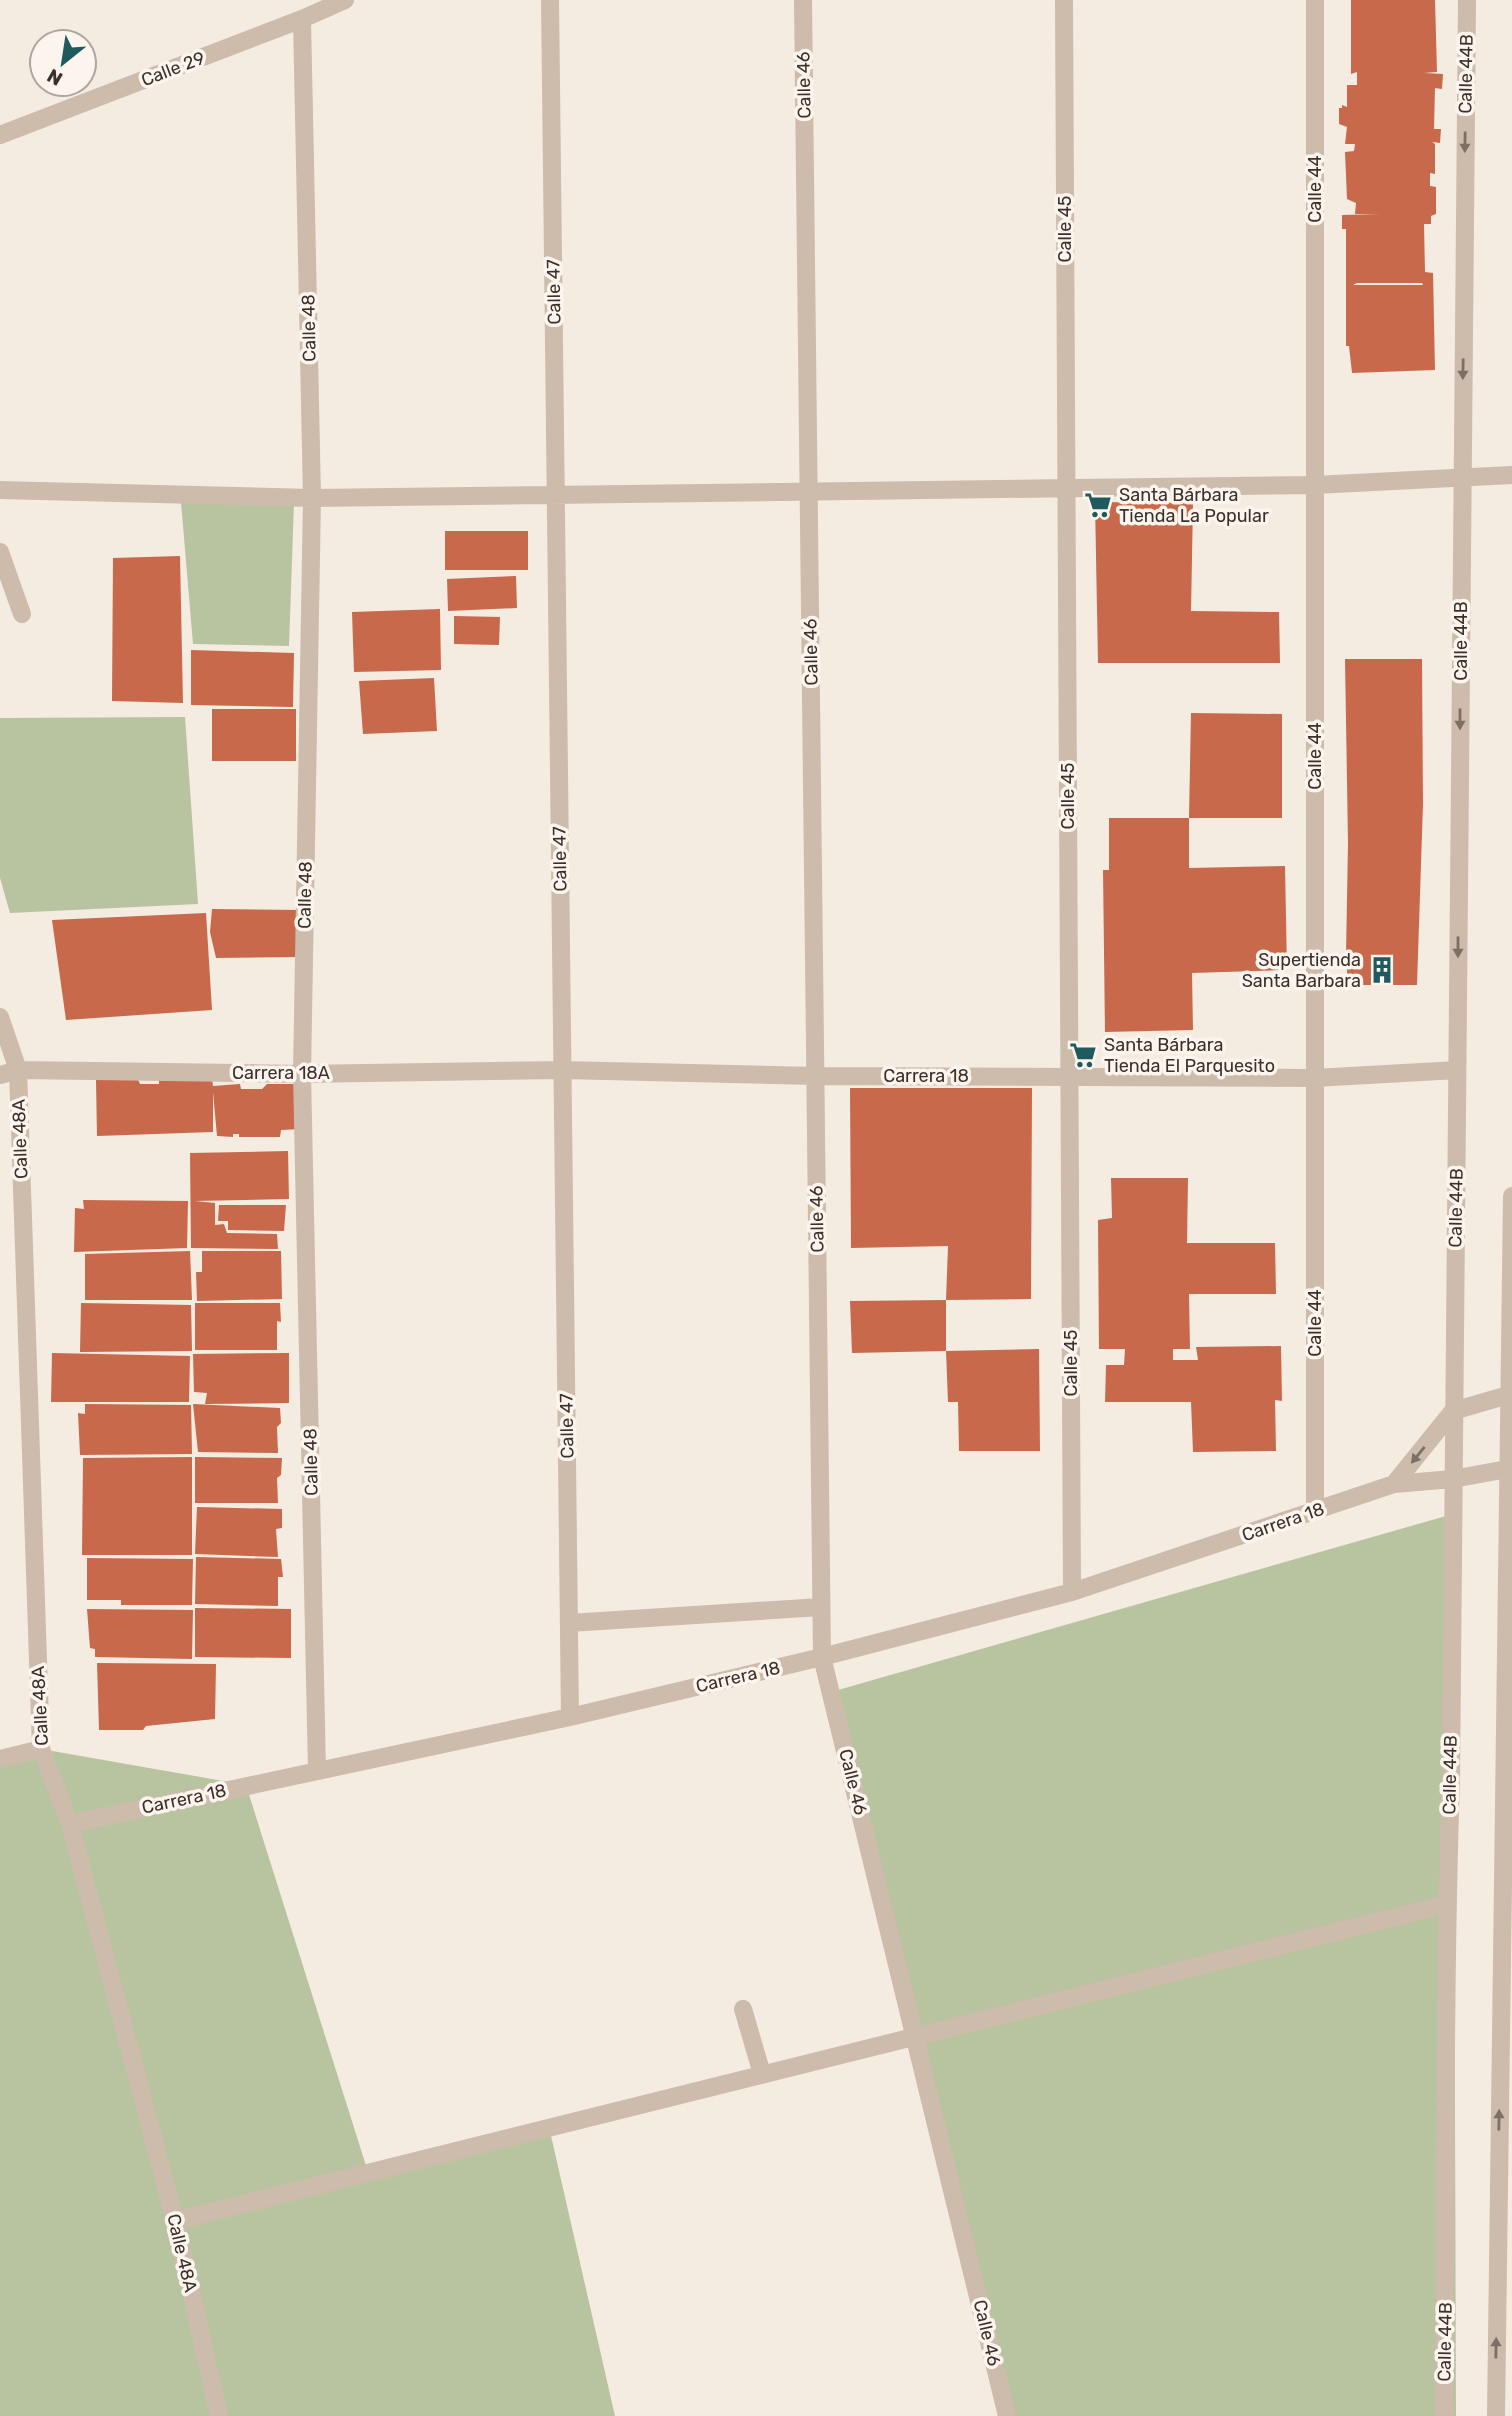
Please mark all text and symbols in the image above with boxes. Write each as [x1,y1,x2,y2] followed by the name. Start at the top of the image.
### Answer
[28,28,98,98] north arrow
[1454,34,1478,114] street label: Calle 44B
[138,47,208,91] street label: Calle 29
[792,51,816,119] street label: Calle 46
[43,64,66,91] text: N
[1459,131,1471,153] one-way arrow
[1304,155,1326,223] street label: Calle 44
[1054,195,1076,263] street label: Calle 45
[542,259,566,325] street label: Calle 47
[297,294,321,362] street label: Calle 48
[1457,358,1469,380] one-way arrow
[1119,484,1269,527] place label: Santa Bárbara Tienda La Popular
[1083,490,1113,520] supermarket icon: Santa Bárbara Tienda La Popular
[1450,601,1472,681] street label: Calle 44B
[799,618,823,686] street label: Calle 46
[1454,708,1466,730] one-way arrow
[1304,722,1326,790] street label: Calle 44
[1057,762,1079,830] street label: Calle 45
[548,826,572,892] street label: Calle 47
[293,861,317,929] street label: Calle 48
[1452,936,1464,958] one-way arrow
[1242,949,1361,992] place label: Supertienda Santa Barbara
[1367,955,1397,985] building icon: Supertienda Santa Barbara
[1104,1034,1275,1077] place label: Santa Bárbara Tienda El Parquesito
[1068,1040,1098,1070] supermarket icon: Santa Bárbara Tienda El Parquesito
[232,1062,330,1084] street label: Carrera 18A
[883,1065,969,1087] street label: Carrera 18
[8,1099,32,1179] street label: Calle 48A
[1444,1168,1468,1248] street label: Calle 44B
[805,1185,829,1253] street label: Calle 46
[1304,1289,1326,1357] street label: Calle 44
[1060,1329,1082,1397] street label: Calle 45
[555,1393,579,1459] street label: Calle 47
[299,1428,323,1496] street label: Calle 48
[1410,1445,1425,1463] one-way arrow
[1239,1498,1327,1546] street label: Carrera 18
[694,1657,782,1697] street label: Carrera 18
[27,1666,53,1746] street label: Calle 48A
[1438,1735,1462,1815] street label: Calle 44B
[834,1747,872,1817] street label: Calle 46
[140,1779,228,1819] street label: Carrera 18
[1494,2109,1505,2131] one-way arrow
[162,2212,202,2294] street label: Calle 48A
[969,2298,1005,2368] street label: Calle 46
[1433,2302,1457,2382] street label: Calle 44B
[1491,2337,1502,2359] one-way arrow

